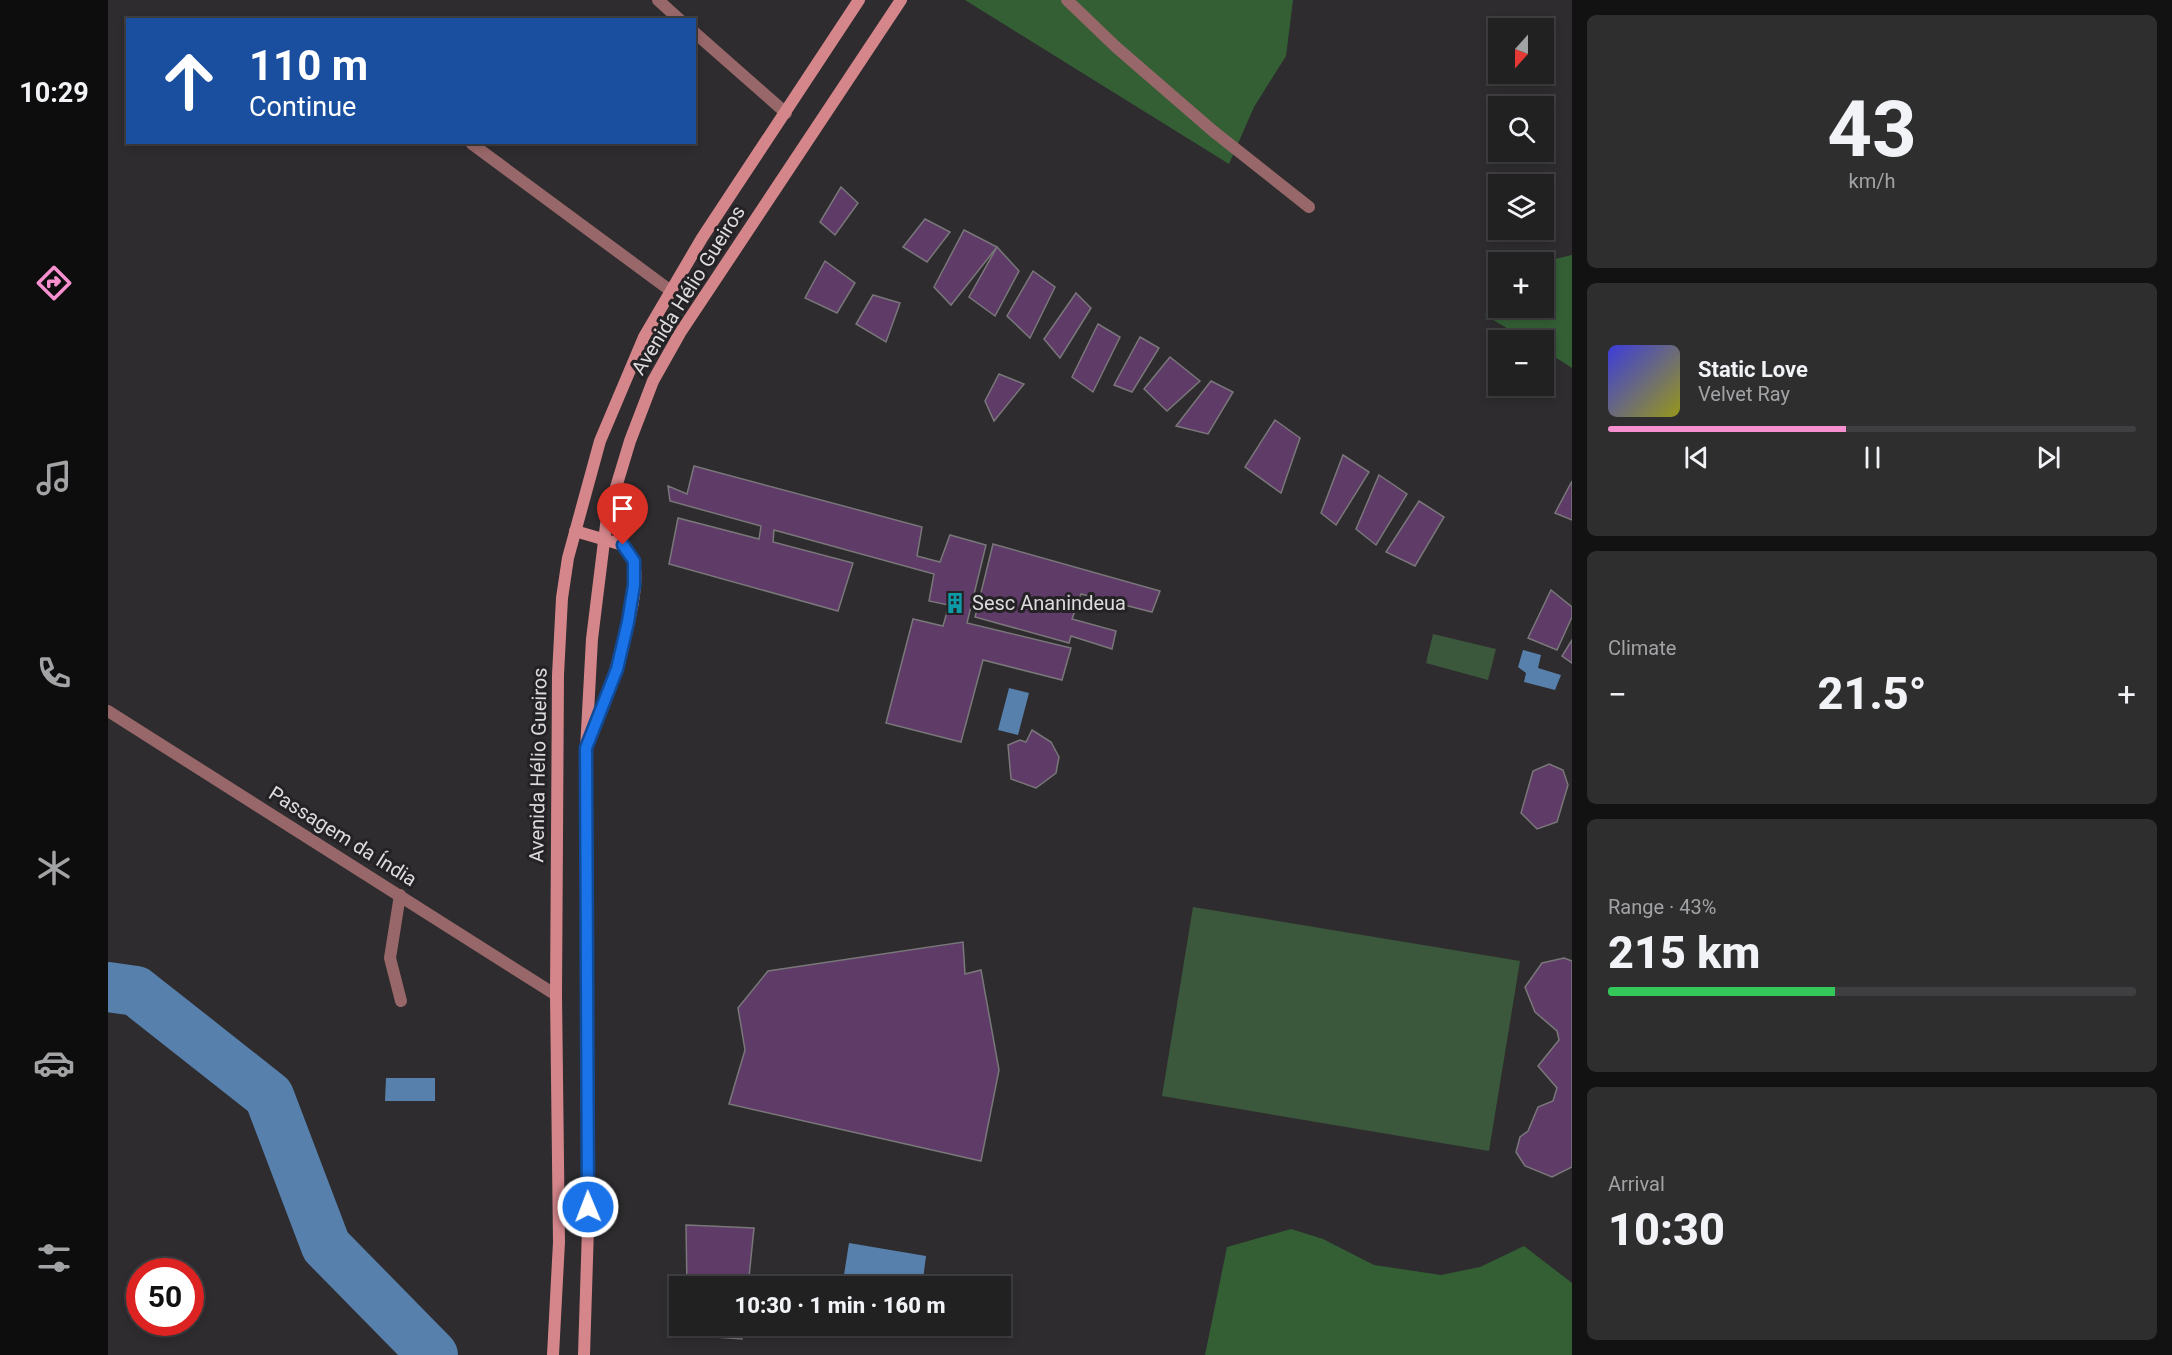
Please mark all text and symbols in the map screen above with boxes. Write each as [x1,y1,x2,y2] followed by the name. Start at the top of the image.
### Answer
[1488,18,1554,84] north arrow
[1488,18,1554,396] map controls
[249,41,368,90] text: 110 m
[150,42,228,120] icon: ahead
[19,77,89,109] text: 10:29
[1827,84,1917,175] text: 43
[249,91,356,123] text: Continue
[1488,96,1554,162] button: search
[1849,169,1895,193] text: km/h
[1488,174,1554,240] button: layers
[626,201,750,379] street label: Avenida Hélio Gueiros
[1488,252,1554,318] button: +
[33,262,75,304] icon: directions
[1488,330,1554,396] button: −
[1698,357,1808,382] text: Static Love
[1698,382,1790,406] text: Velvet Ray
[1680,441,1713,474] icon: previous
[1856,441,1889,474] icon: pause
[2032,441,2065,474] icon: next
[33,457,75,499] icon: music
[597,483,648,545] pin
[606,492,639,525] icon: arrive
[943,591,967,615] building icon: Sesc Ananindeua
[972,591,1126,615] place label: Sesc Ananindeua
[1608,636,1676,660] text: Climate
[33,652,75,694] icon: phone
[524,667,552,863] street label: Avenida Hélio Gueiros
[1818,667,1927,720] text: 21.5°
[1608,675,1627,714] text: −
[2117,675,2136,714] text: +
[265,781,421,891] street label: Passagem da Índia
[33,847,75,889] icon: climate
[1608,895,1716,919] text: Range · 43%
[1608,926,1760,979] text: 215 km
[33,1042,75,1084] icon: car
[1608,1172,1665,1196] text: Arrival
[556,1175,620,1239] position arrow
[1608,1203,1725,1256] text: 10:30
[33,1237,75,1279] icon: filters
[126,1258,204,1336] speed limit sign: 50
[735,1293,945,1318] text: 10:30 · 1 min · 160 m

